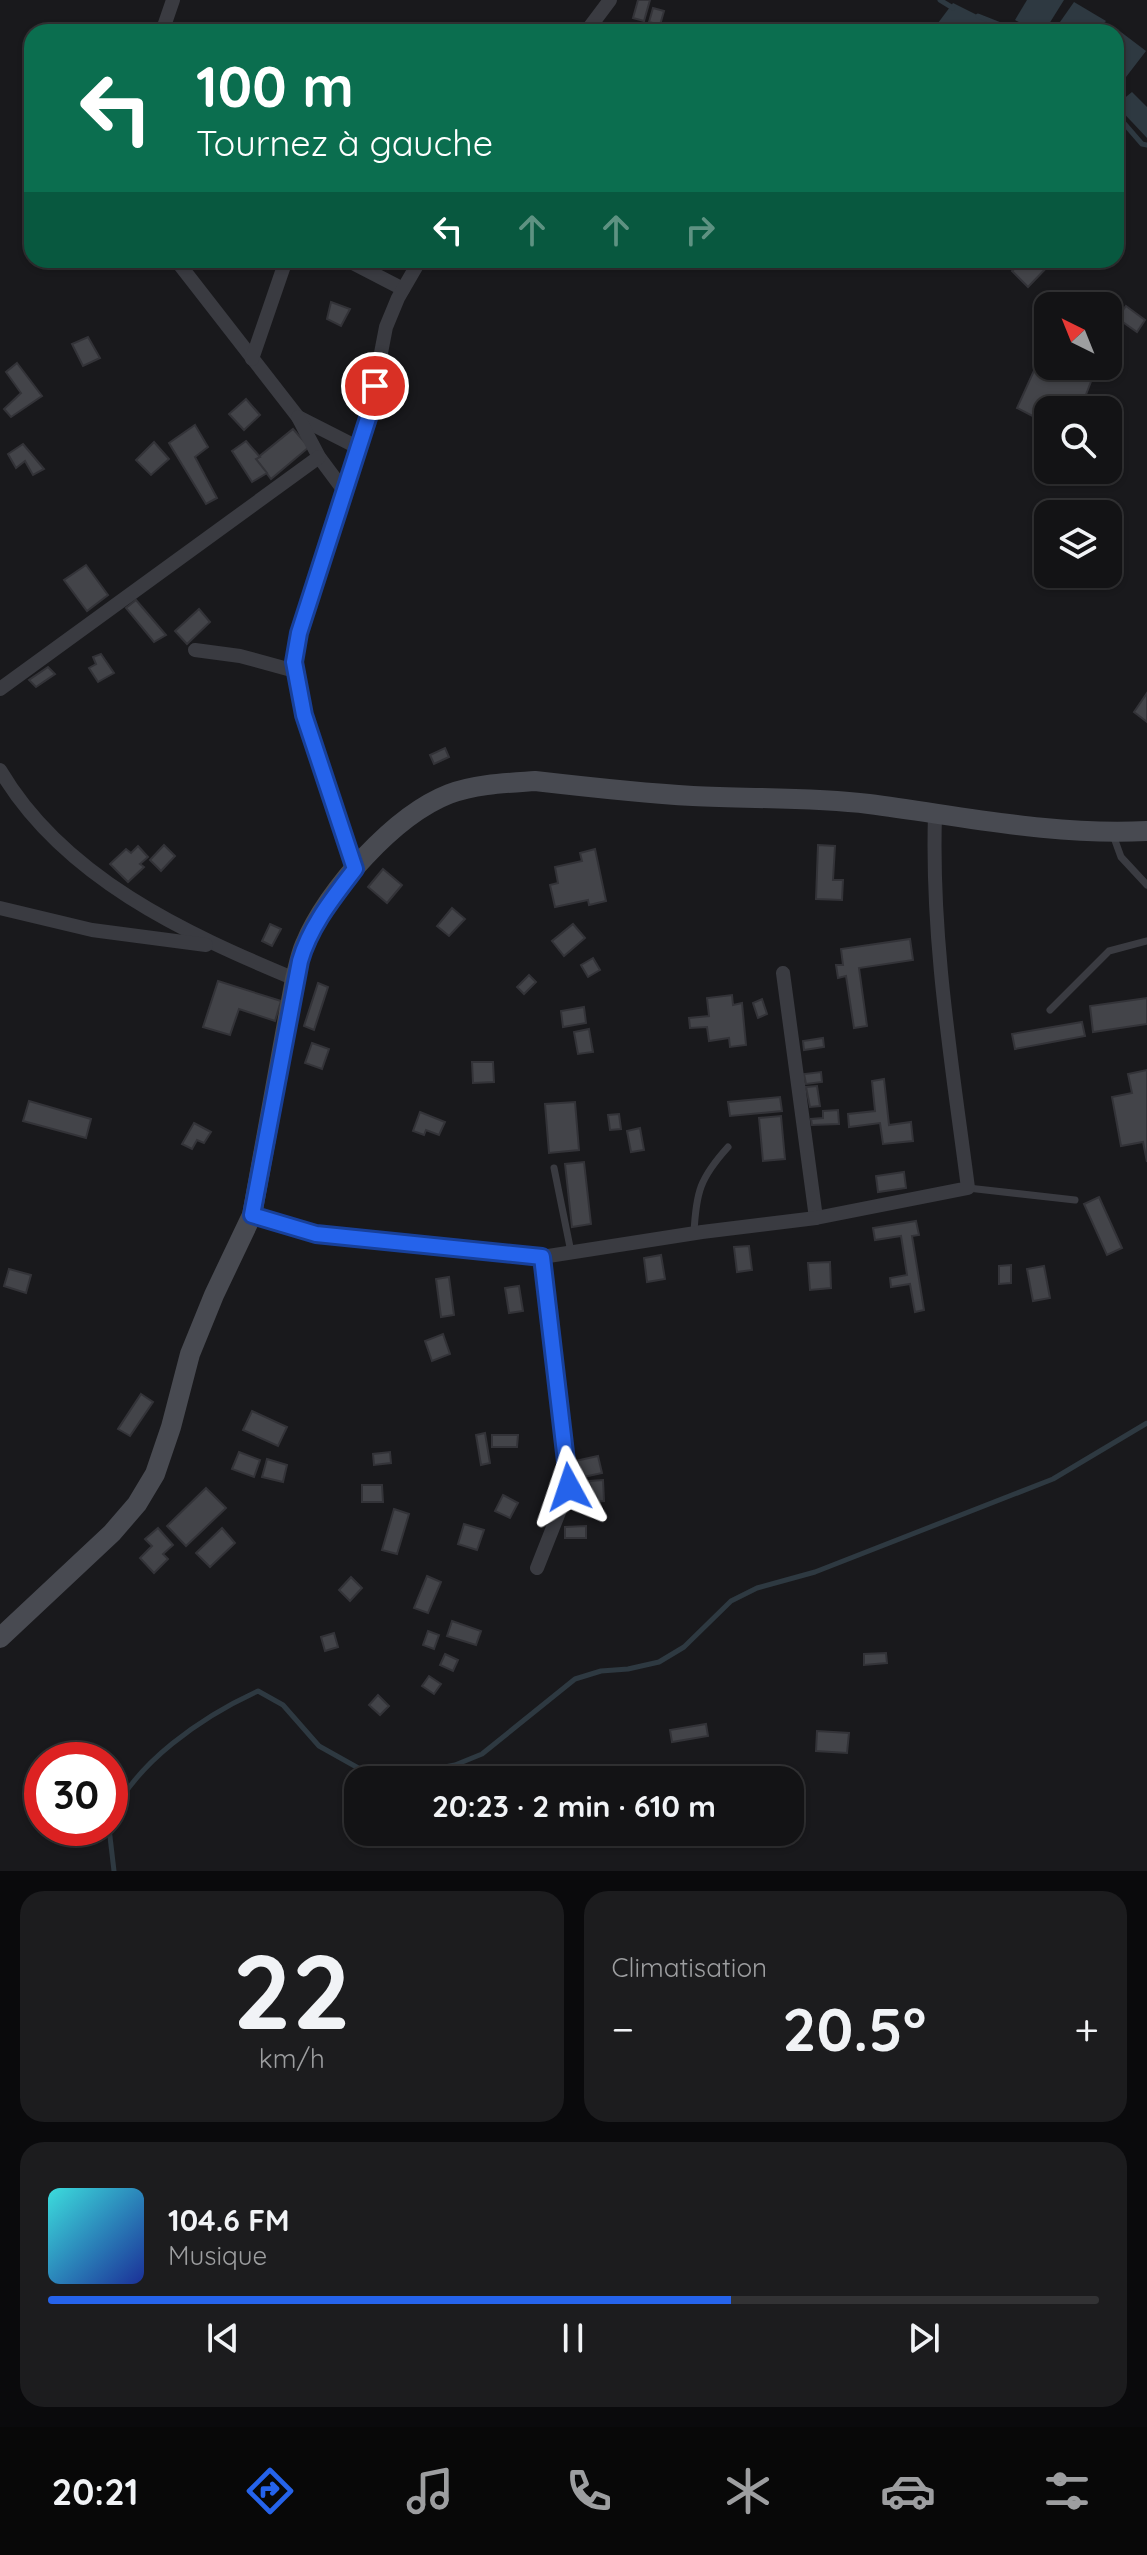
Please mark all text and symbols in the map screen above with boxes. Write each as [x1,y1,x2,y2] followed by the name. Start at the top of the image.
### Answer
[196,51,354,121] text: 100 m
[64,56,168,160] icon: left
[196,120,493,165] text: Tournez à gauche
[426,208,470,252] icon: left
[510,208,554,252] icon: ahead
[594,208,638,252] icon: ahead
[678,208,722,252] icon: right
[1034,292,1122,380] north arrow
[1034,292,1122,588] map controls
[341,352,409,420] pin
[353,364,397,408] icon: arrive
[1034,396,1122,484] button: search
[1034,500,1122,588] button: layers
[527,1445,611,1529] position arrow
[24,1742,128,1846] speed limit sign: 30
[432,1787,716,1825] text: 20:23 · 2 min · 610 m
[233,1925,351,2055] text: 22
[612,1951,767,1984] text: Climatisation
[782,1991,926,2066] text: 20.5°
[612,2001,634,2056] text: −
[1074,2001,1099,2056] text: +
[259,2042,325,2075] text: km/h
[168,2201,290,2239] text: 104.6 FM
[168,2239,267,2272] text: Musique
[201,2316,245,2360] icon: previous
[551,2316,595,2360] icon: pause
[902,2316,946,2360] icon: next
[242,2463,298,2519] icon: directions
[402,2463,458,2519] icon: music
[561,2463,617,2519] icon: phone
[720,2463,776,2519] icon: climate
[880,2463,936,2519] icon: car
[1039,2463,1095,2519] icon: filters
[52,2469,139,2514] text: 20:21

